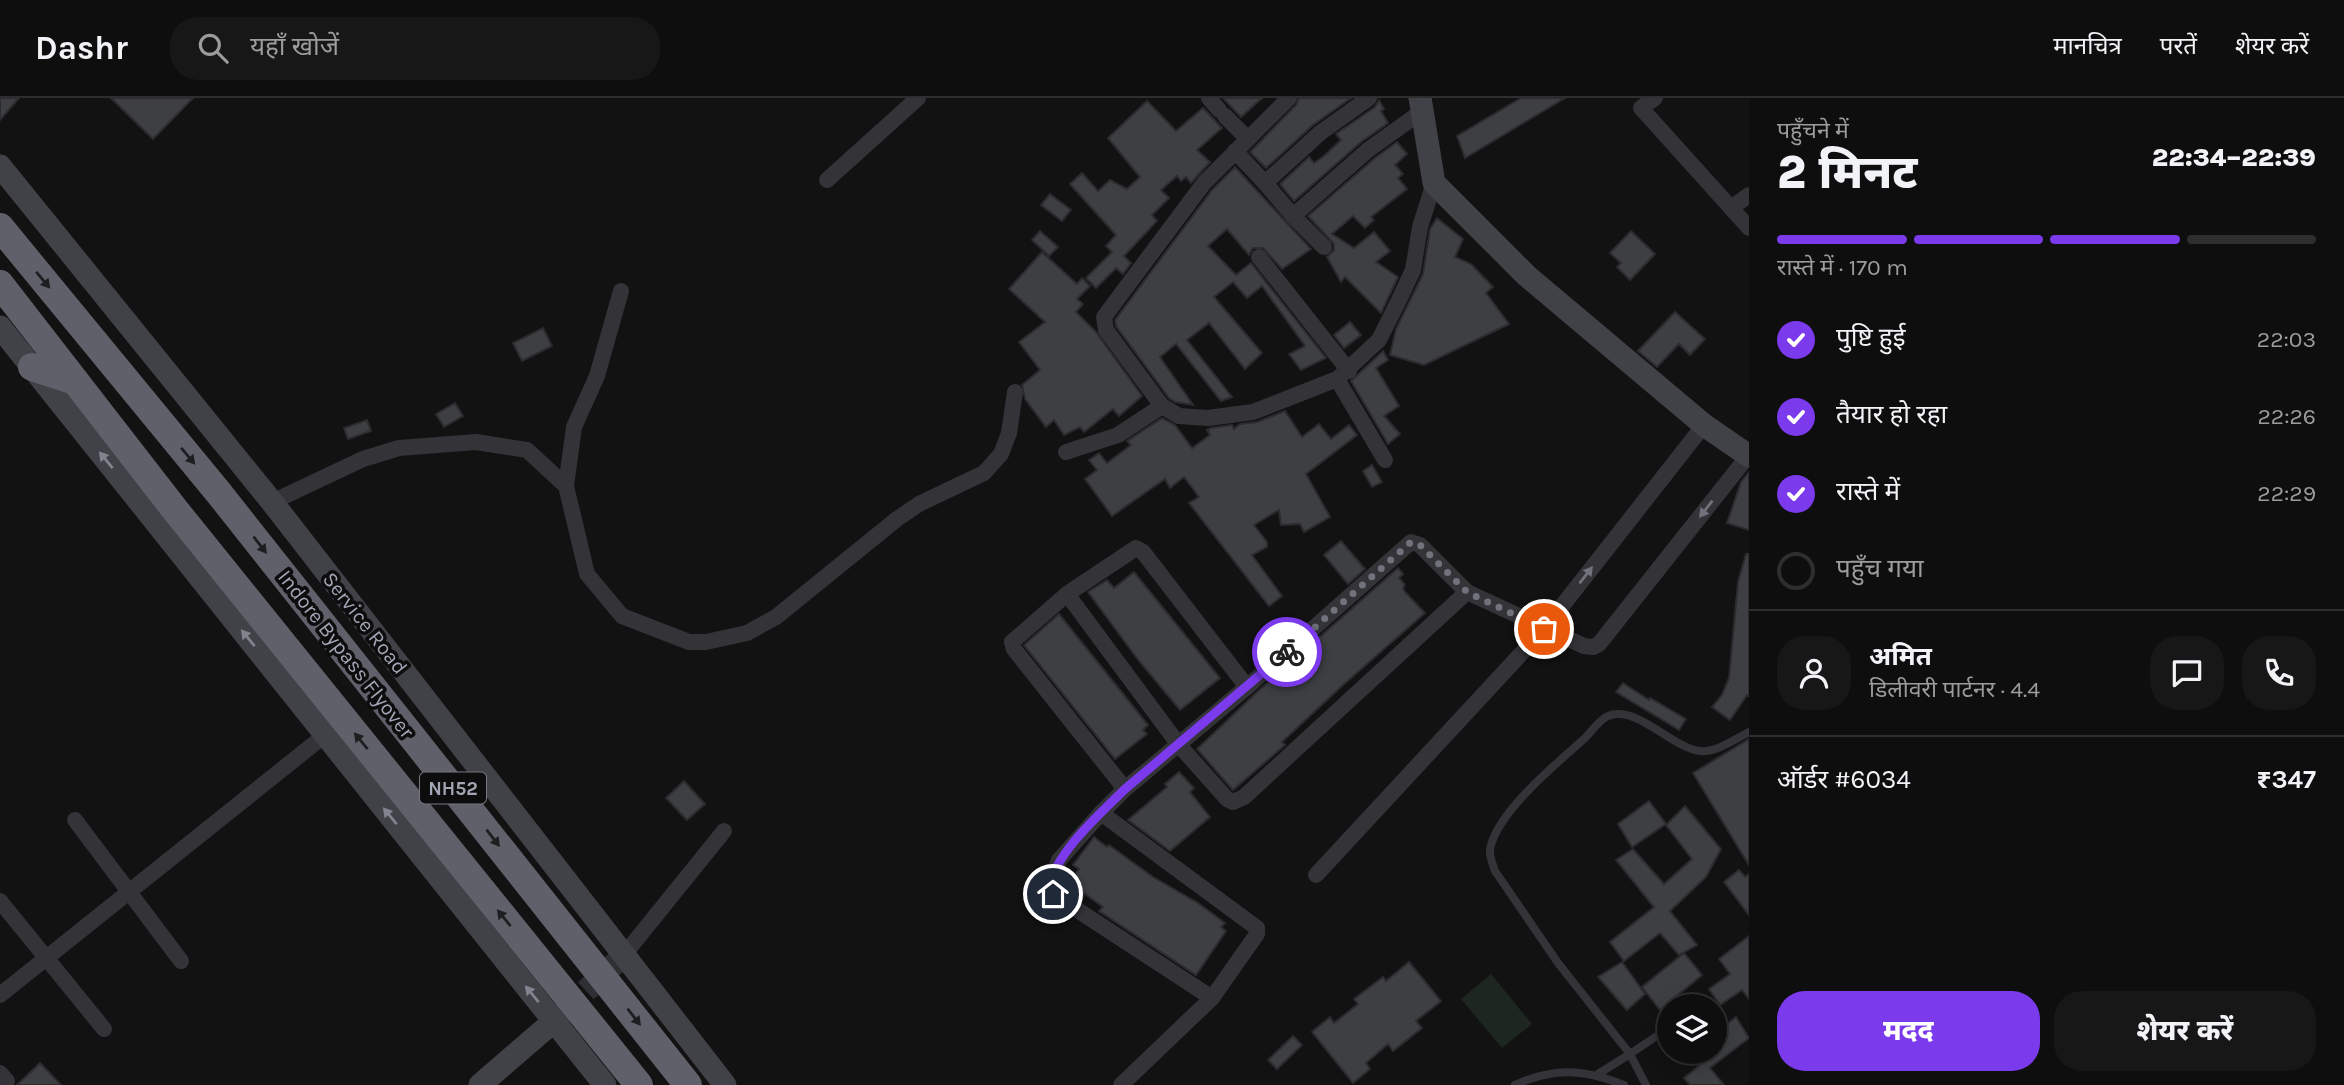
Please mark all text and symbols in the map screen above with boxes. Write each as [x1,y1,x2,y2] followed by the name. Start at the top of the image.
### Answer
[170,17,660,80] search box
[35,29,128,67] text: Dashr
[194,29,232,67] icon: search
[250,31,339,62] text: यहाँ खोजें
[2053,32,2122,60] text: मानचित्र
[2160,32,2197,60] text: परतें
[2235,32,2309,60] text: शेयर करें
[1777,117,1849,144] text: पहुँचने में
[2152,142,2316,173] text: 22:34–22:39
[1777,146,1918,200] text: 2 मिनट
[1777,254,1908,281] text: रास्ते में · 170 m
[35,272,50,289] one-way arrow
[1777,321,1815,359] icon: check
[1836,322,1905,353] text: पुष्टि हुई
[2257,326,2316,353] text: 22:03
[1777,398,1815,436] icon: check
[1836,399,1947,430] text: तैयार हो रहा
[2258,403,2316,430] text: 22:26
[180,447,195,464] one-way arrow
[99,452,114,469] one-way arrow
[1777,475,1815,513] icon: check
[1836,476,1900,507] text: रास्ते में
[2257,480,2316,507] text: 22:29
[1698,500,1713,518] one-way arrow
[252,536,267,554] one-way arrow
[1836,553,1924,584] text: पहुँच गया
[273,565,419,743] street label: Indore Bypass Flyover
[318,567,412,679] street label: Service Road
[1579,567,1594,585] one-way arrow
[1514,599,1574,659] pin
[1525,610,1563,648] icon: bag
[1252,617,1322,687] courier
[240,629,255,647] one-way arrow
[1268,633,1306,671] icon: bike
[1777,636,1851,710] button: person
[2150,636,2224,710] button: chat
[2242,636,2316,710] button: phone
[1869,641,1932,672] text: अमित
[1869,676,2040,703] text: डिलीवरी पार्टनर · 4.4
[354,732,369,749] one-way arrow
[1777,764,1911,795] text: ऑर्डर #6034
[2257,764,2316,795] text: ₹347
[420,772,486,804] road number: NH52
[382,807,397,825] one-way arrow
[485,829,500,847] one-way arrow
[1023,864,1083,924] pin
[1034,875,1072,913] icon: home
[497,909,512,926] one-way arrow
[524,985,539,1003] one-way arrow
[1777,991,2040,1071] button: मदद
[2054,991,2316,1071] button: शेयर करें
[1657,994,1727,1064] map controls
[1657,994,1727,1064] button: layers
[626,1008,641,1025] one-way arrow

